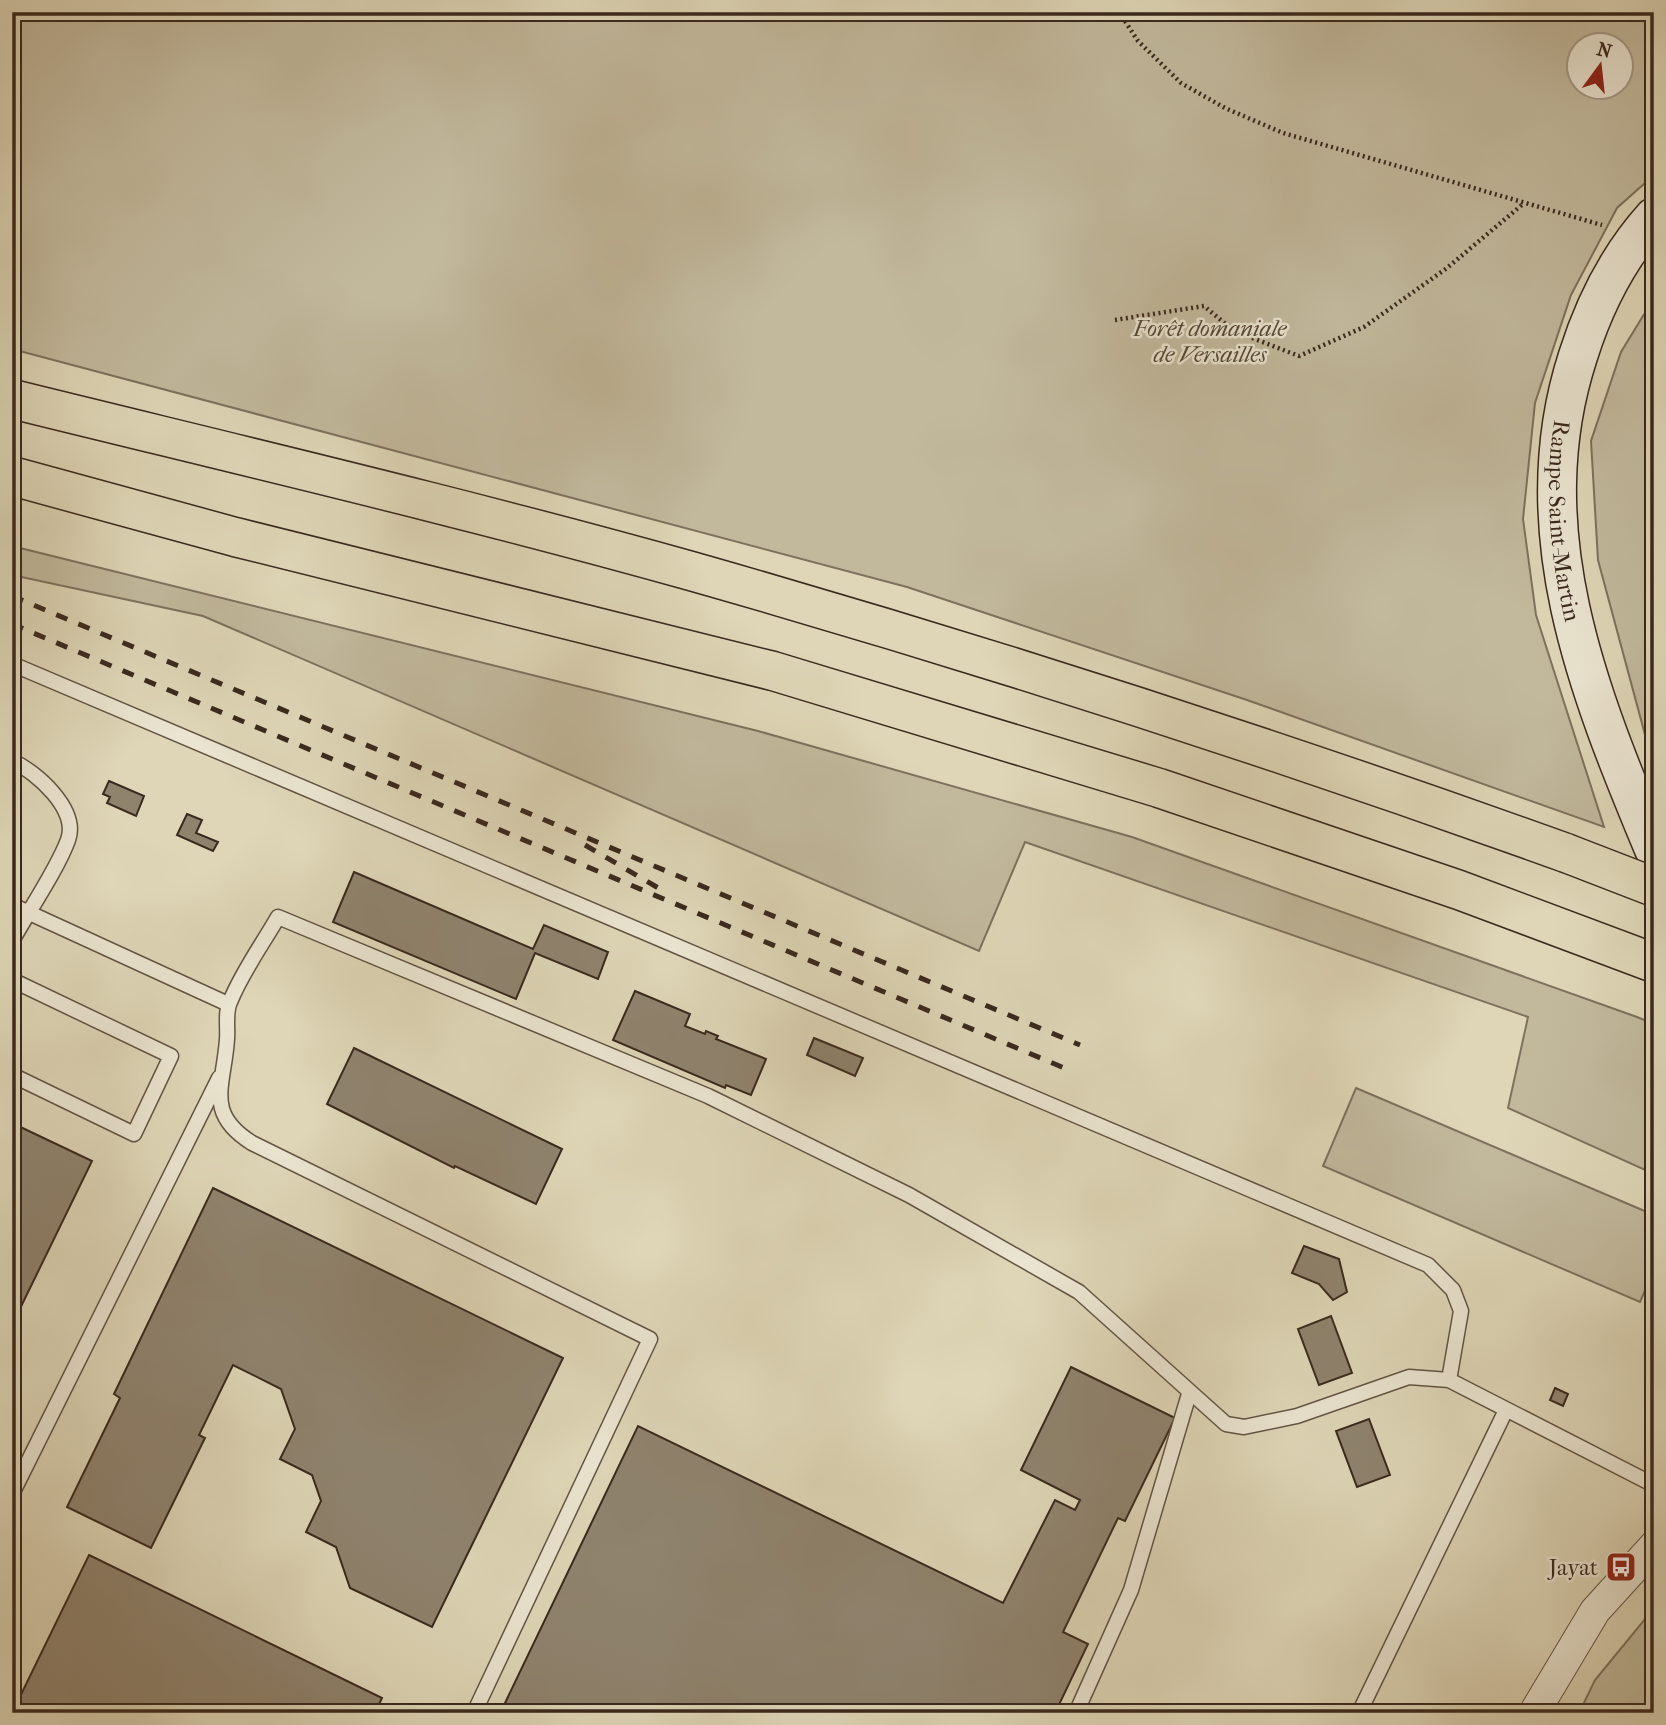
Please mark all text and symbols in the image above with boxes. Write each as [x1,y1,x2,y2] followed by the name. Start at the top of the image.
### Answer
[1564,32,1634,102] north arrow
[1594,38,1615,63] text: N
[1132,315,1287,368] park label: Forêt domaniale de Versailles
[1543,418,1587,625] street label: Rampe Saint-Martin
[1604,1550,1638,1584] bus stop icon: Jayat
[1547,1554,1598,1581] place label: Jayat

